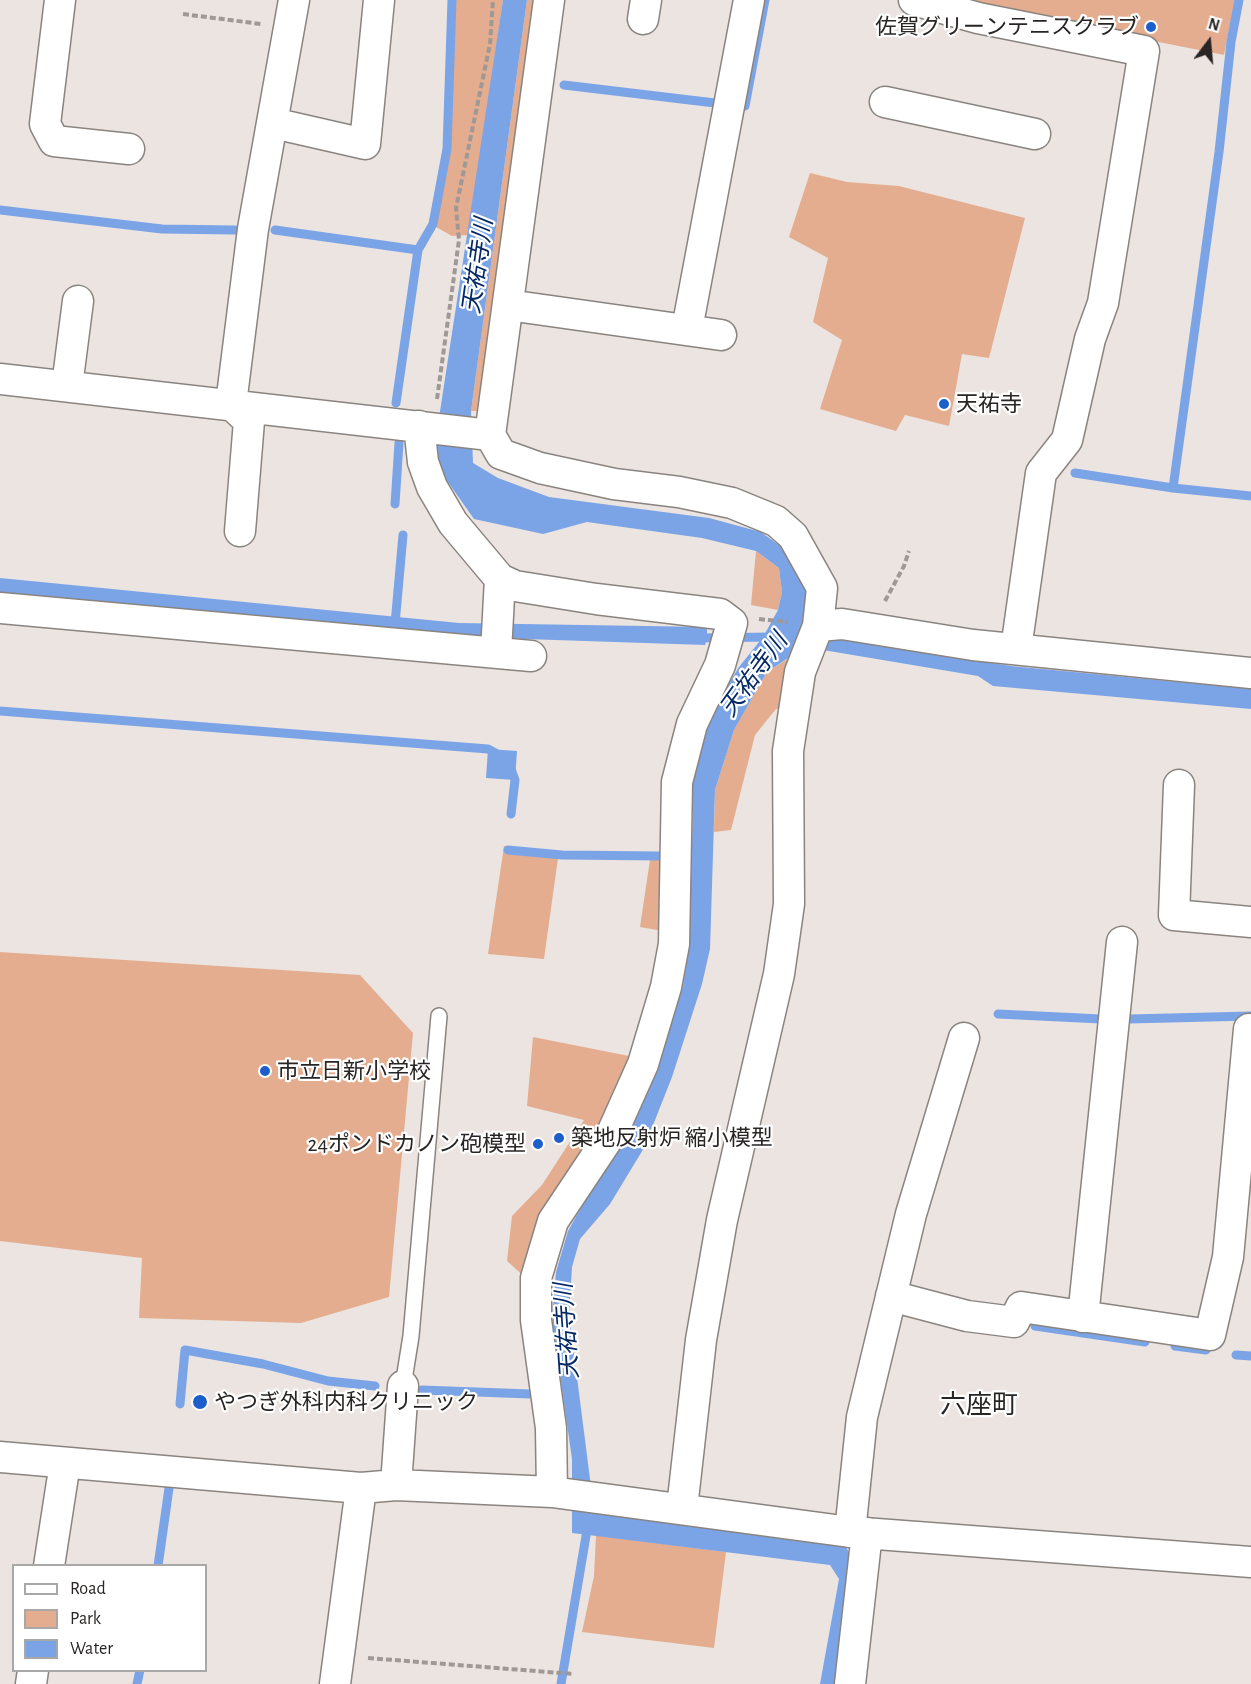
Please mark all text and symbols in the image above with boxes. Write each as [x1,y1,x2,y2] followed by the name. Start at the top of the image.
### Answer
[1179,12,1239,72] north arrow
[875,14,1139,40] place label: 佐賀グリーンテニスクラブ
[1206,15,1222,34] text: N
[1144,20,1158,34] marker: 佐賀グリーンテニスクラブ
[457,216,499,316] water label: 天祐寺川
[956,391,1022,417] place label: 天祐寺
[937,397,951,411] marker: 天祐寺
[714,628,794,722] water label: 天祐寺川
[277,1058,431,1084] place label: 市立日新小学校
[258,1064,272,1078] marker: 市立日新小学校
[571,1125,773,1151] place label: 築地反射炉 縮小模型
[307,1131,526,1157] place label: 24ポンドカノン砲模型
[552,1131,566,1145] marker: 築地反射炉 縮小模型
[531,1137,545,1151] marker: 24ポンドカノン砲模型
[549,1282,585,1380] water label: 天祐寺川
[214,1389,478,1415] place label: やつぎ外科内科クリニック
[940,1389,1018,1421] district label: 六座町
[191,1393,209,1411] marker: やつぎ外科内科クリニック
[12,1564,207,1672] legend
[70,1580,106,1598] text: Road
[70,1610,101,1628] text: Park
[70,1640,113,1658] text: Water

